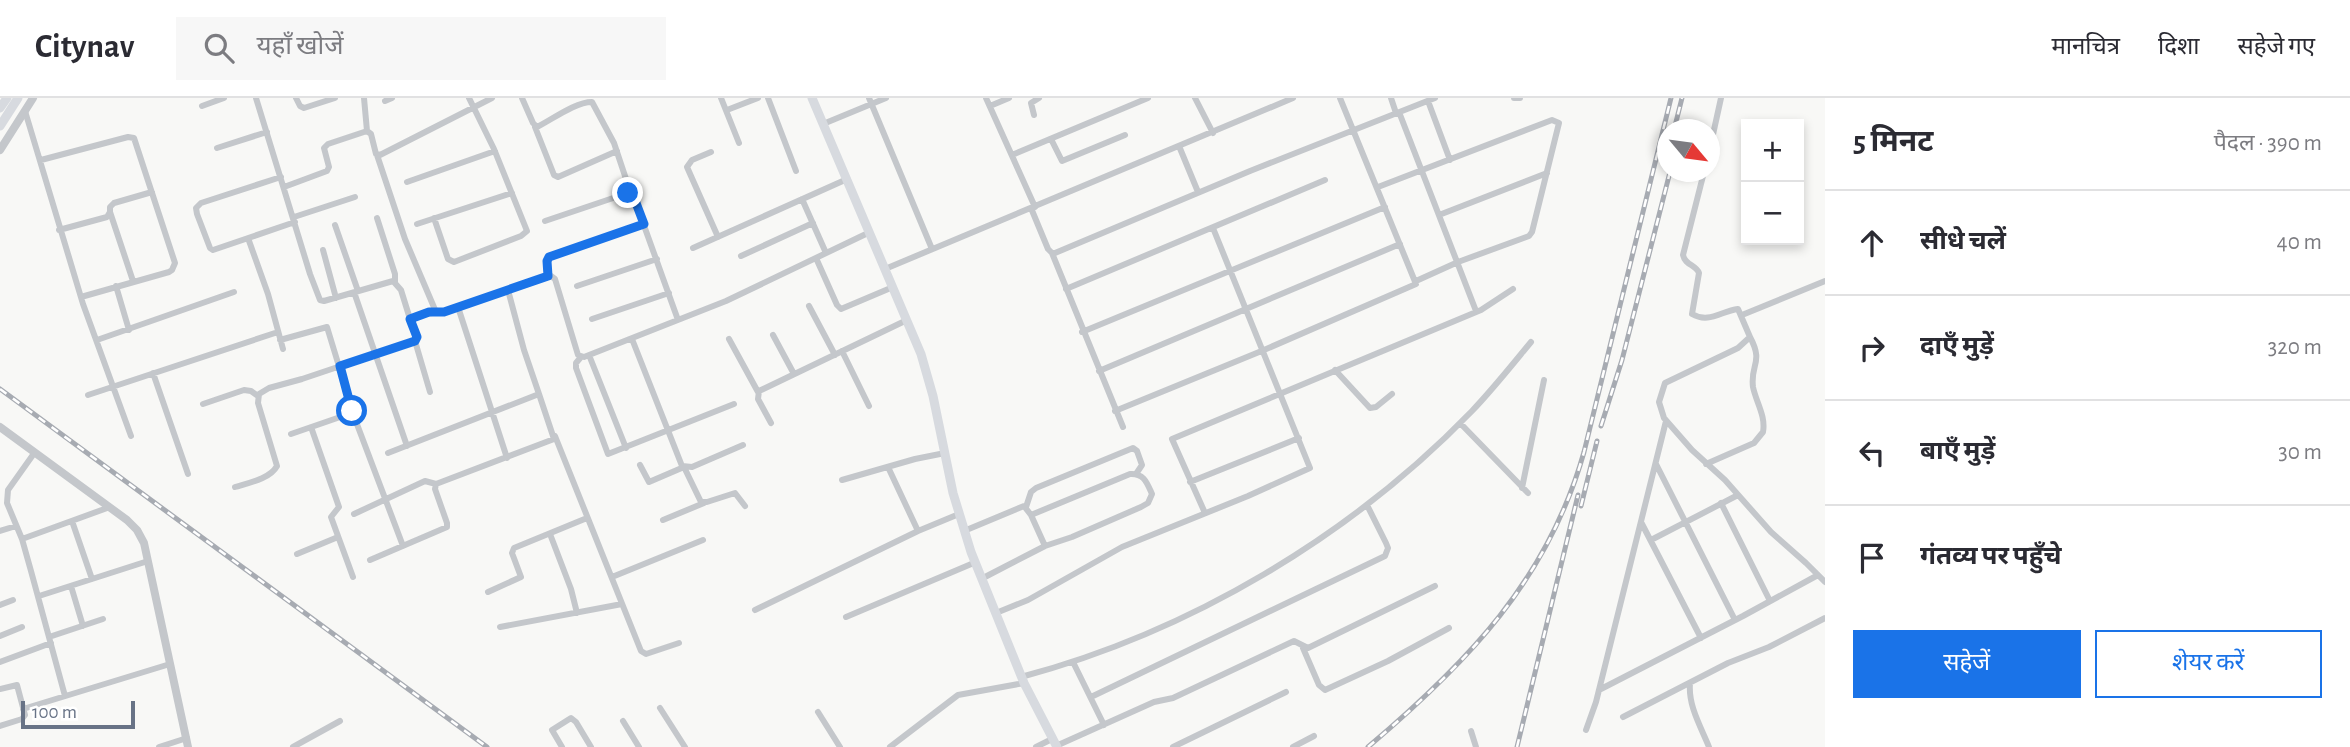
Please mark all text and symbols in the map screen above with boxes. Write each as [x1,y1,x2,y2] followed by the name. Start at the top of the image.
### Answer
[176,17,666,80] search box
[200,29,238,67] icon: search
[35,31,134,64] text: Citynav
[256,33,344,59] text: यहाँ खोजें
[2051,35,2120,59] text: मानचित्र
[2158,35,2199,59] text: दिशा
[2237,35,2315,59] text: सहेजे गए
[1657,119,1720,182] north arrow
[1741,119,1804,245] map controls
[1741,119,1804,182] button: +
[1853,127,1933,157] text: 5 मिनट
[2214,132,2322,155] text: पैदल · 390 m
[612,177,643,208] route end
[1741,182,1804,245] button: −
[1853,224,1891,262] icon: ahead
[1920,228,2006,254] text: सीधे चलें
[2277,231,2322,254] text: 40 m
[1853,329,1891,367] icon: right
[1920,333,1994,359] text: दाएँ मुड़ें
[2268,336,2322,359] text: 320 m
[336,395,367,426] route start
[1853,434,1891,472] icon: left
[1920,438,1995,464] text: बाएँ मुड़ें
[2278,441,2322,464] text: 30 m
[1853,539,1891,577] icon: arrive
[1920,543,2062,569] text: गंतव्य पर पहुँचे
[1853,630,2081,698] button: सहेजें
[2095,630,2322,698] button: शेयर करें
[21,698,135,730] scale bar
[32,703,77,722] text: 100 m

